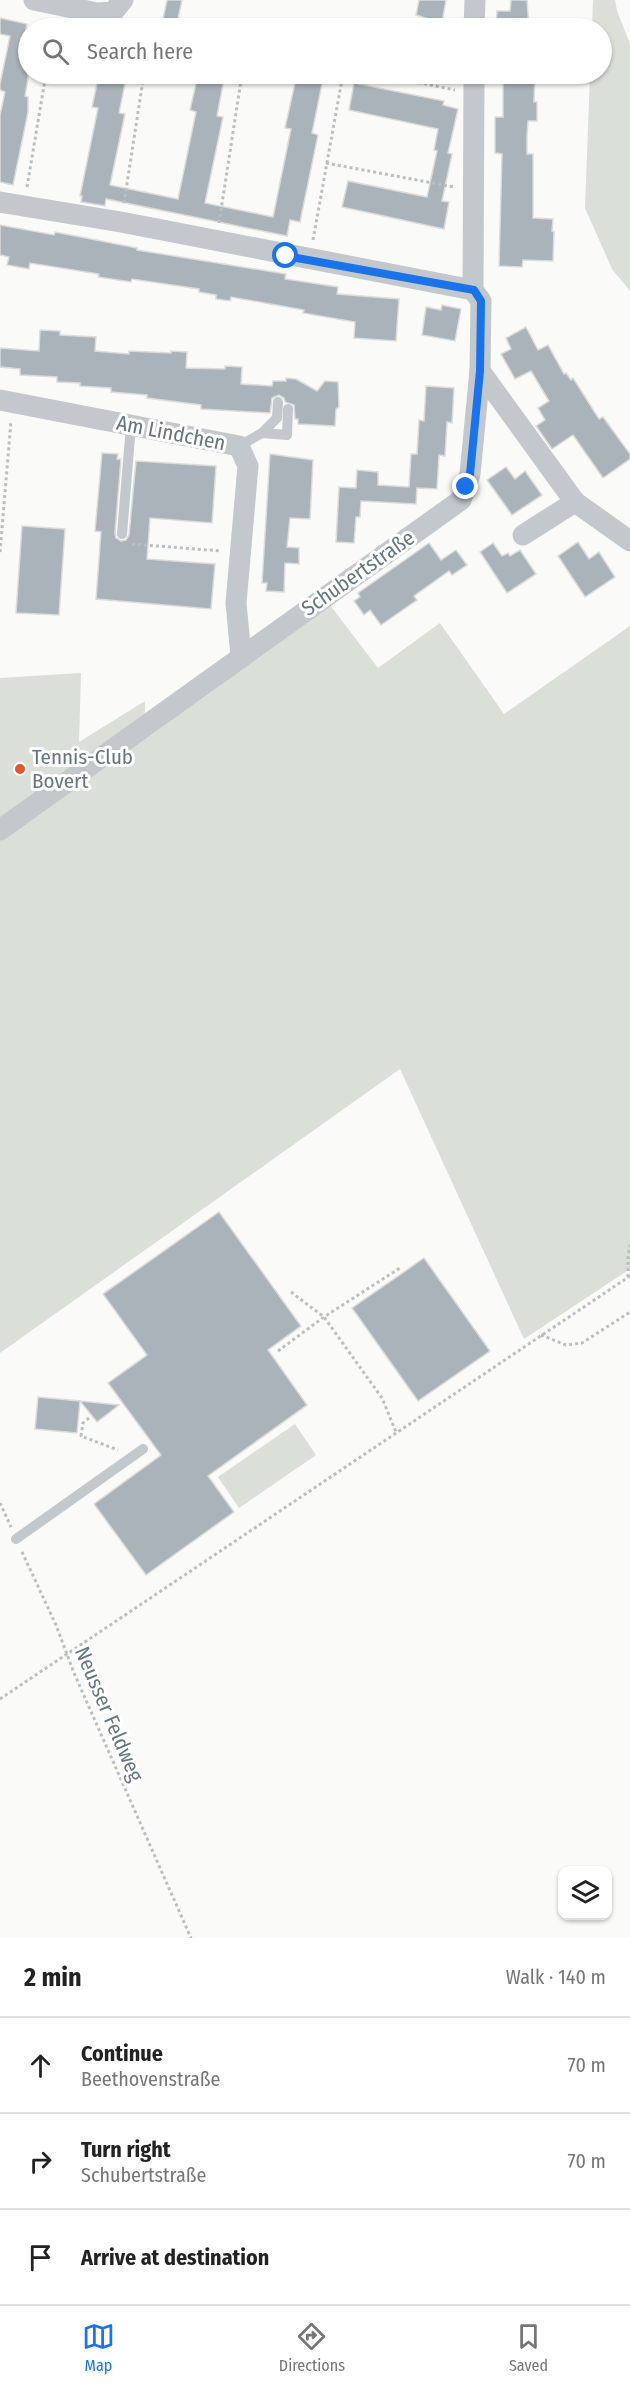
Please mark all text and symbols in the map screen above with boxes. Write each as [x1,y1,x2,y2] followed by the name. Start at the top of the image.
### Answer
[18,18,612,84] search box
[39,35,72,68] icon: search
[87,38,193,65] text: Search here
[272,242,298,268] route start
[114,410,228,456] street label: Am Lindchen
[452,473,478,499] route end
[297,525,419,621] street label: Schubertstraße
[32,744,133,794] place label: Tennis-Club Bovert
[13,762,27,776] marker: Tennis-Club Bovert
[69,1643,149,1785] street label: Neusser Feldweg
[558,1866,612,1920] map controls
[558,1866,612,1920] button: layers
[24,1962,82,1993] text: 2 min
[506,1965,606,1989] text: Walk · 140 m
[81,2040,163,2067] text: Continue
[24,2049,57,2082] icon: ahead
[568,2053,606,2077] text: 70 m
[81,2067,220,2091] text: Beethovenstraße
[81,2136,170,2163] text: Turn right
[24,2145,57,2178] icon: right
[568,2149,606,2173] text: 70 m
[81,2163,206,2187] text: Schubertstraße
[24,2241,57,2274] icon: arrive
[81,2244,269,2271] text: Arrive at destination
[82,2320,115,2375] tab: Map
[279,2320,345,2375] tab: Directions
[509,2320,548,2375] tab: Saved

